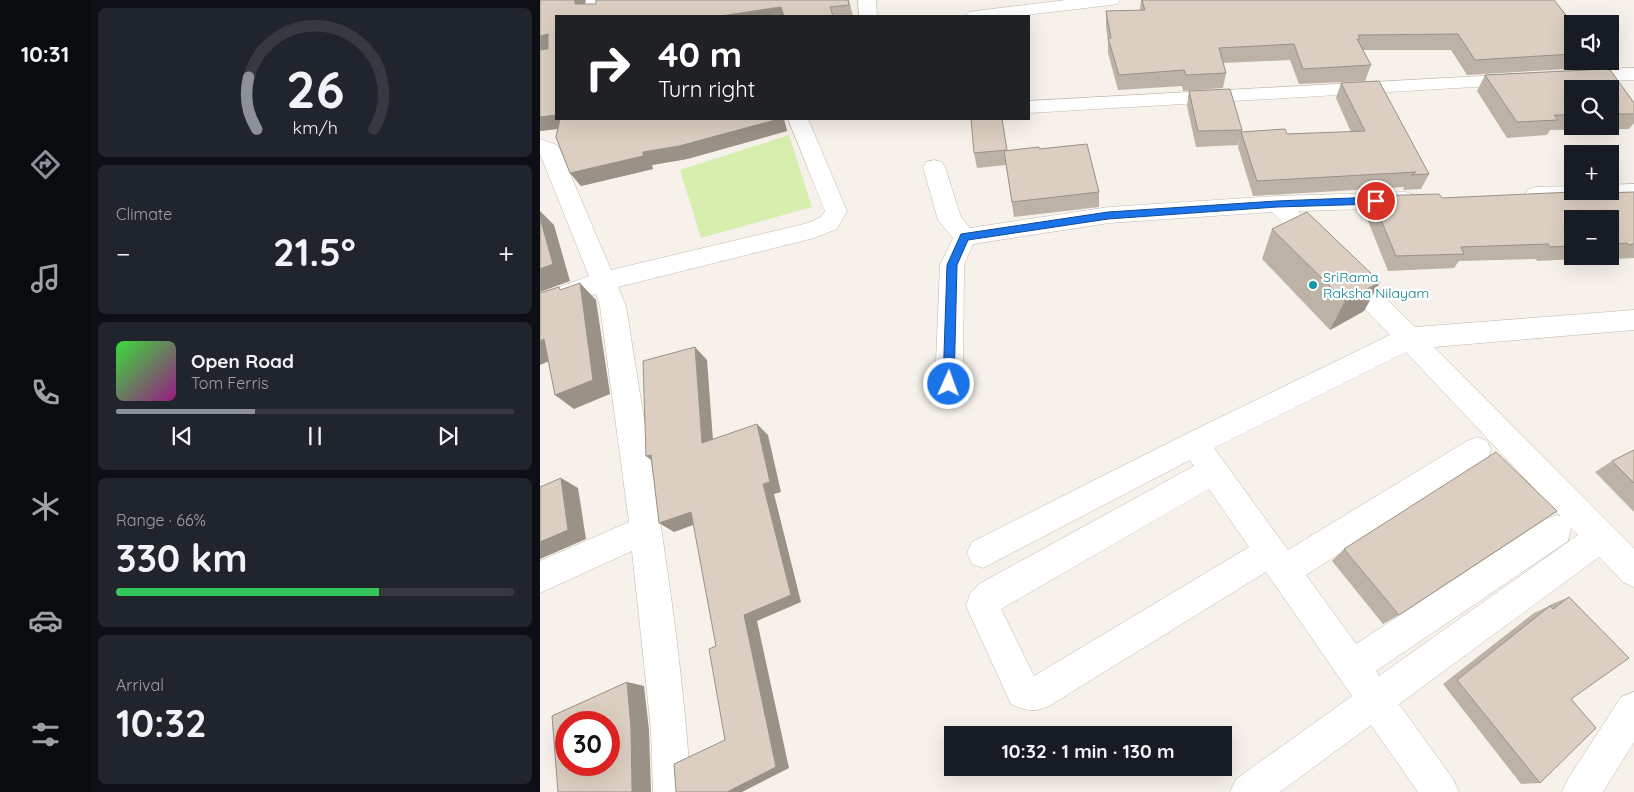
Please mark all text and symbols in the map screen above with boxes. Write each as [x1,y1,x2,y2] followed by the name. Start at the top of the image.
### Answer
[1564,15,1619,265] map controls
[1564,15,1619,70] button: sound
[658,32,742,76] text: 40 m
[575,35,640,100] icon: right
[21,40,69,68] text: 10:31
[286,56,344,121] text: 26
[658,75,755,103] text: Turn right
[1564,80,1619,135] button: search
[292,116,338,138] text: km/h
[1564,145,1619,200] button: +
[28,147,63,182] icon: directions
[1355,180,1397,222] pin
[1362,187,1390,215] icon: arrive
[116,204,172,224] text: Climate
[1564,210,1619,265] button: −
[273,228,356,276] text: 21.5°
[116,236,131,271] text: −
[498,236,514,271] text: +
[28,261,63,296] icon: music
[1323,268,1429,302] place label: SriRama Raksha Nilayam
[1307,279,1319,291] marker: SriRama Raksha Nilayam
[191,349,294,373] text: Open Road
[922,357,974,409] position arrow
[191,373,268,393] text: Tom Ferris
[28,375,63,410] icon: phone
[168,422,196,450] icon: previous
[301,422,329,450] icon: pause
[434,422,462,450] icon: next
[28,489,63,524] icon: climate
[116,510,206,530] text: Range · 66%
[116,534,247,582] text: 330 km
[28,603,63,638] icon: car
[116,675,164,695] text: Arrival
[116,699,207,747] text: 10:32
[555,711,620,776] speed limit sign: 30
[28,717,63,752] icon: filters
[1001,739,1175,763] text: 10:32 · 1 min · 130 m

